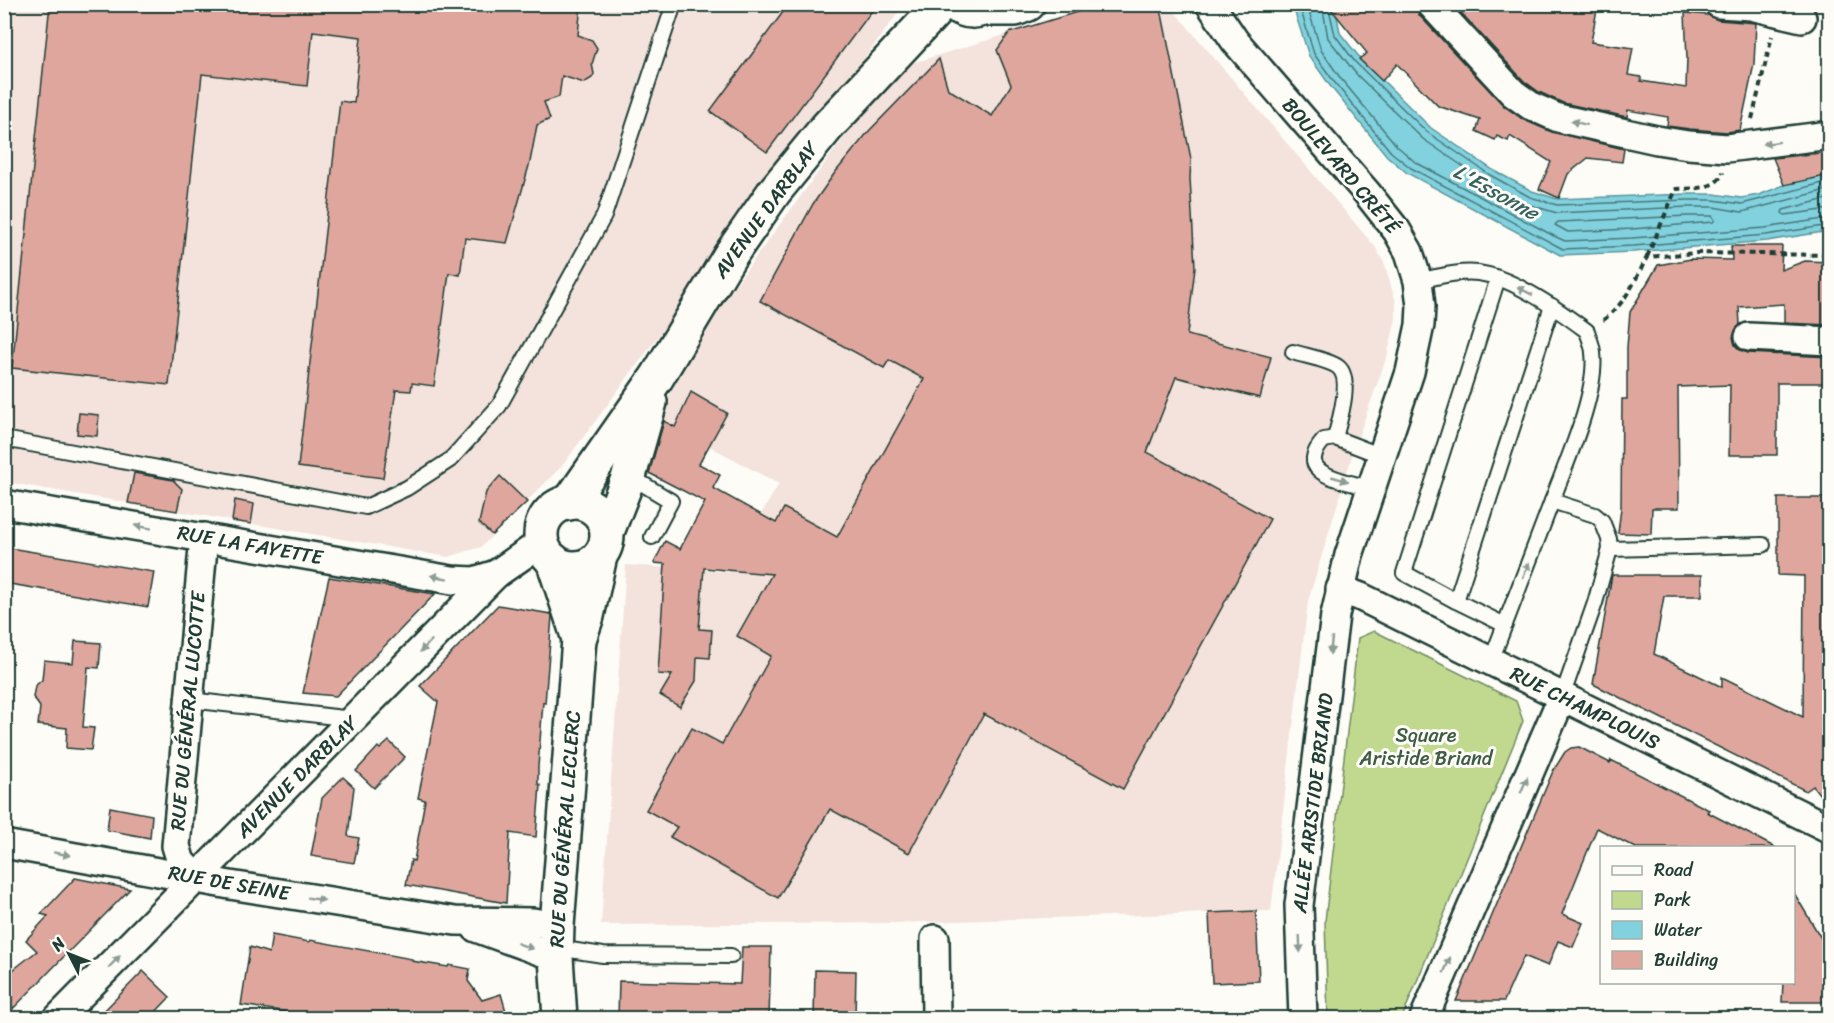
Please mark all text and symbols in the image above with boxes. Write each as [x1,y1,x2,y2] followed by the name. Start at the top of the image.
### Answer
[1273,90,1410,244] street label: BOULEVARD CRÉTÉ
[1570,118,1588,128] one-way arrow
[704,132,829,287] street label: AVENUE DARBLAY
[1762,138,1781,147] one-way arrow
[1446,153,1548,232] water label: L'Essonne
[1517,286,1534,296] one-way arrow
[1331,474,1349,484] one-way arrow
[175,515,327,575] street label: RUE LA FAYETTE
[133,522,152,531] one-way arrow
[1521,561,1531,579] one-way arrow
[429,573,448,582] one-way arrow
[160,588,216,832] street label: RUE DU GÉNÉRAL LUCOTTE
[1326,637,1336,656] one-way arrow
[419,639,433,653] one-way arrow
[1504,656,1666,760] street label: RUE CHAMPLOUIS
[1282,691,1344,916] street label: ALLÉE ARISTIDE BRIAND
[226,706,368,848] street label: AVENUE DARBLAY
[539,709,591,949] street label: RUE DU GÉNÉRAL LECLERC
[1359,718,1494,776] park label: Square Aristide Briand
[1519,776,1529,794] one-way arrow
[1600,846,1795,984] legend
[53,850,72,859] one-way arrow
[1654,854,1694,886] text: Road
[165,855,294,911] street label: RUE DE SEINE
[1654,884,1691,916] text: Park
[306,894,325,903] one-way arrow
[1654,914,1703,946] text: Water
[39,924,99,984] north arrow
[43,930,73,959] text: N
[1295,935,1304,954] one-way arrow
[516,942,534,952] one-way arrow
[1654,944,1718,976] text: Building
[107,954,121,969] one-way arrow
[1442,955,1452,973] one-way arrow

